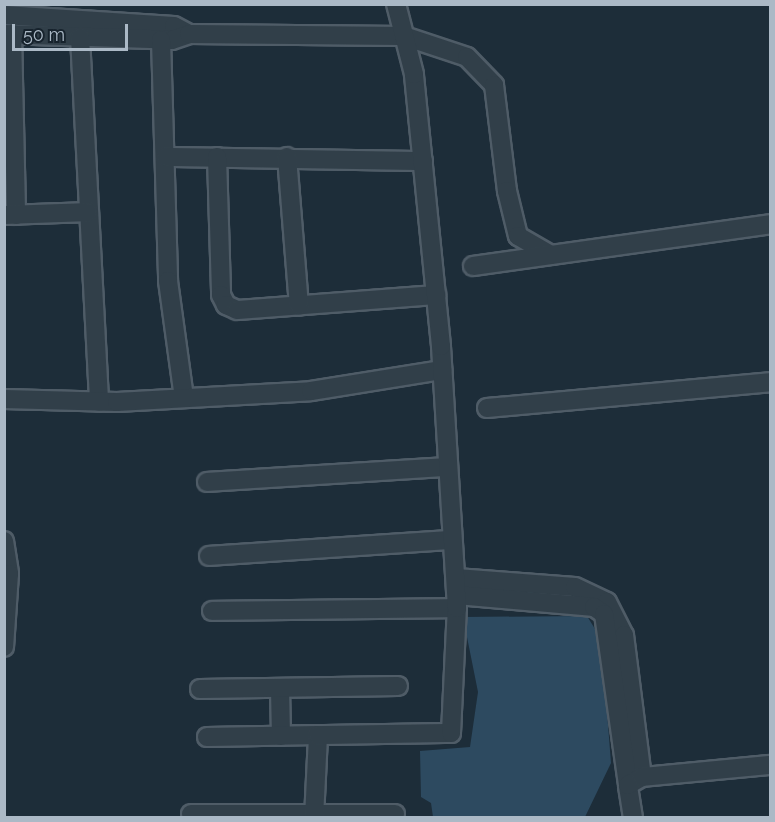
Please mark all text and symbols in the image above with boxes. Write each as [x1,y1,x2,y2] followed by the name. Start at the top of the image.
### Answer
[15,12,130,50] scale bar
[23,24,65,45] text: 50 m

